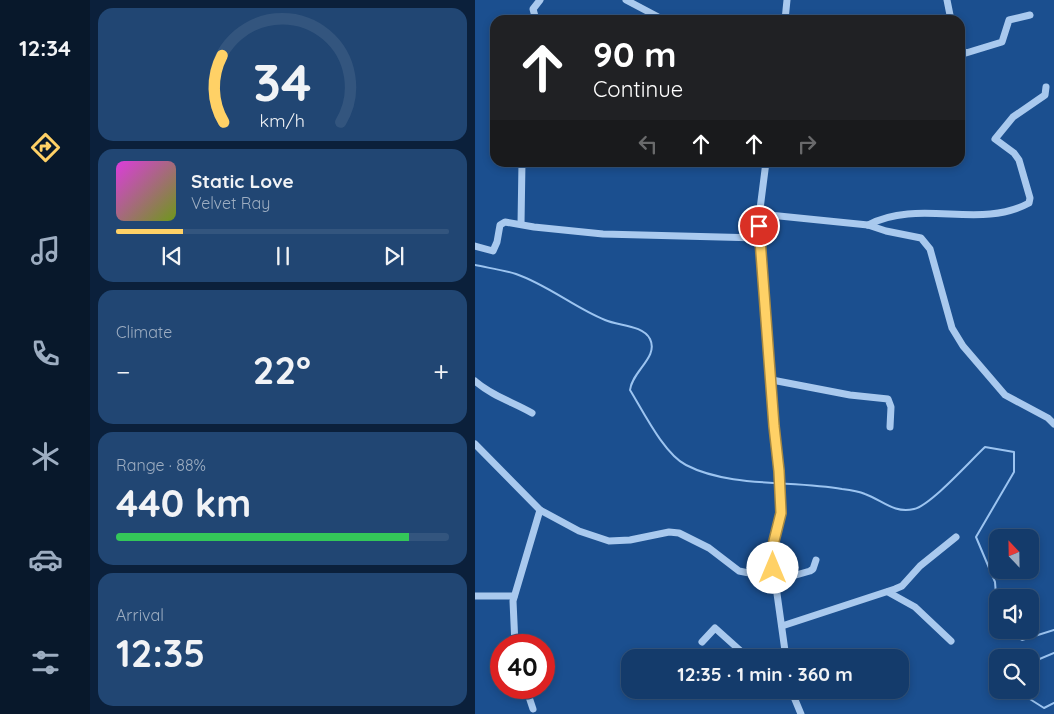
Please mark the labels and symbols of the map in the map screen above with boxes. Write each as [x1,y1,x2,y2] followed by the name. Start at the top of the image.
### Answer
[738,205,780,247] pin
[989,529,1039,579] north arrow
[746,541,798,593] position arrow
[490,634,555,699] speed limit sign: 40

